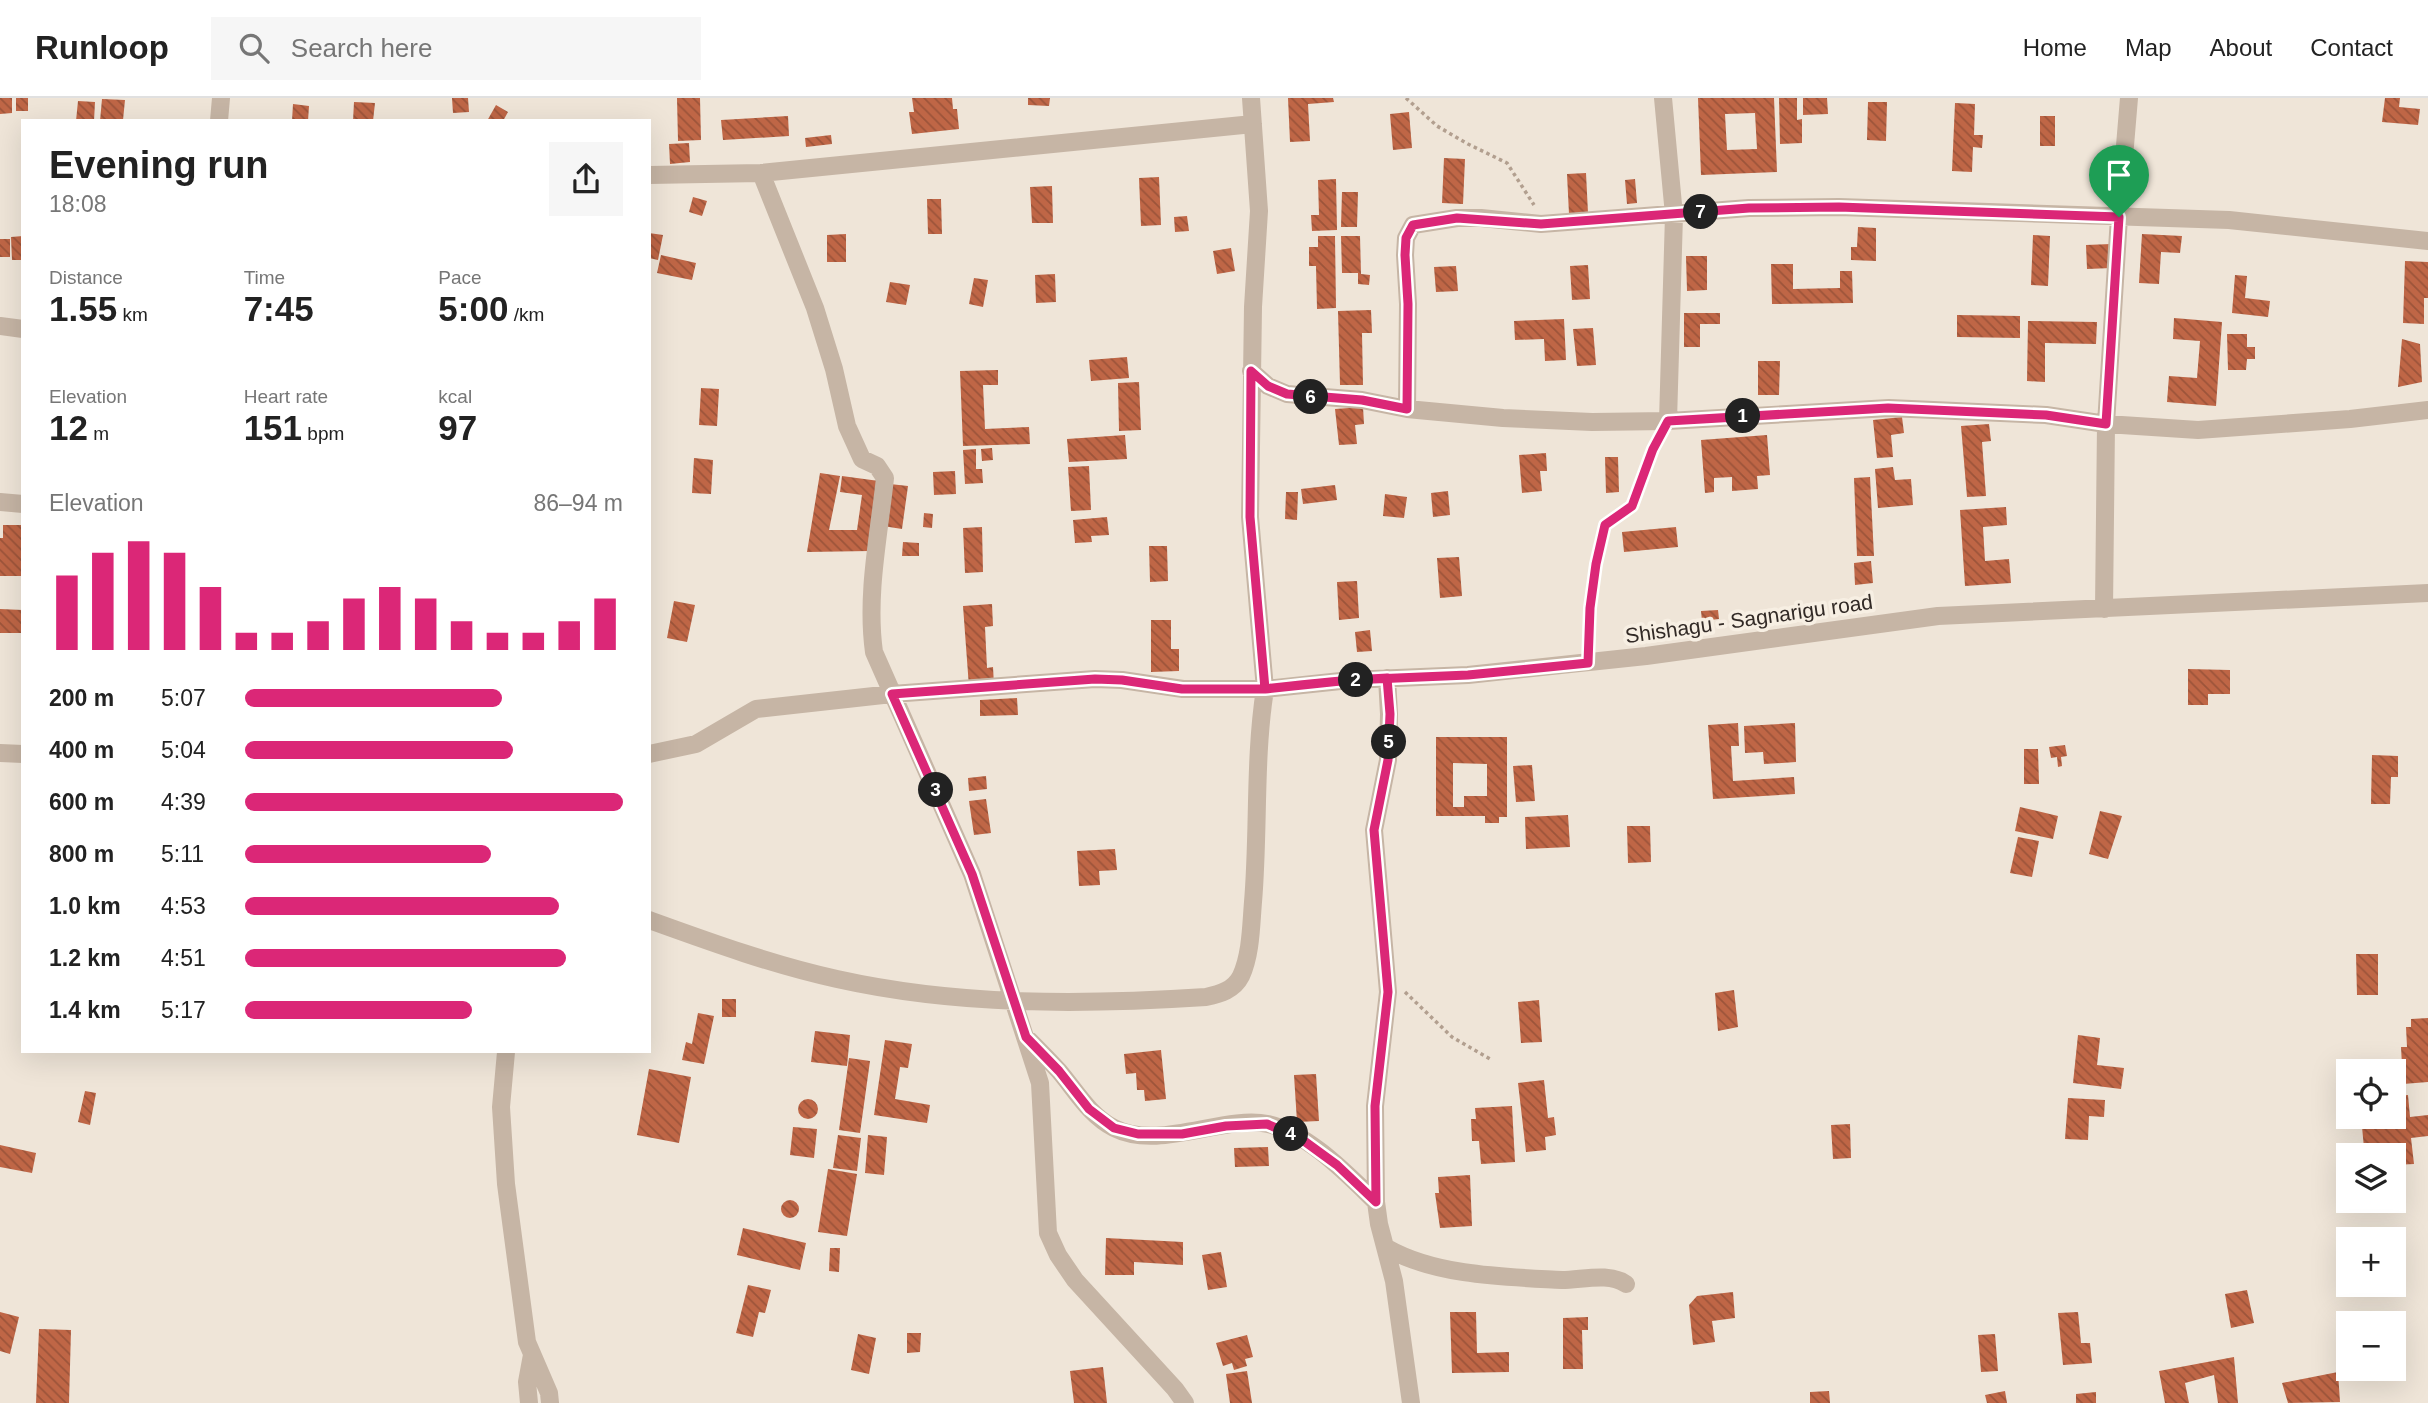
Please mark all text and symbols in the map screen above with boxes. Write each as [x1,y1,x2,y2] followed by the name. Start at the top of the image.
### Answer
[211,17,701,80] search box
[35,29,169,66] text: Runloop
[235,29,273,67] icon: search
[291,33,432,63] text: Search here
[2023,34,2087,61] text: Home
[2125,34,2172,61] text: Map
[2210,34,2272,61] text: About
[2310,34,2393,61] text: Contact
[549,142,623,216] button: share
[49,144,269,186] text: Evening run
[2089,145,2149,217] pin
[2100,156,2138,194] icon: arrive
[49,191,107,217] text: 18:08
[1684,194,1718,230] pin: 7
[1695,201,1706,222] text: 7
[49,267,123,288] text: Distance
[244,267,285,288] text: Time
[438,267,482,288] text: Pace
[49,289,117,328] text: 1.55
[244,289,314,328] text: 7:45
[438,289,508,328] text: 5:00
[117,304,148,325] text: km
[508,304,544,325] text: /km
[1294,380,1328,414] pin: 6
[49,386,127,407] text: Elevation
[244,386,328,407] text: Heart rate
[438,386,472,407] text: kcal
[1305,386,1316,407] text: 6
[1726,398,1760,434] pin: 1
[1737,405,1748,426] text: 1
[49,408,88,447] text: 12
[244,408,302,447] text: 151
[438,408,477,447] text: 97
[88,423,109,444] text: m
[302,423,344,444] text: bpm
[49,490,144,516] text: Elevation
[533,490,623,516] text: 86–94 m
[1624,590,1874,647] street label: Shishagu - Sagnarigu road
[1338,662,1374,698] pin: 2
[1350,669,1361,690] text: 2
[49,685,114,711] text: 200 m
[161,685,206,711] text: 5:07
[1372,724,1406,760] pin: 5
[1383,731,1394,752] text: 5
[49,737,114,763] text: 400 m
[161,737,206,763] text: 5:04
[918,772,954,808] pin: 3
[930,779,941,800] text: 3
[49,789,114,815] text: 600 m
[161,789,206,815] text: 4:39
[49,841,114,867] text: 800 m
[161,841,204,867] text: 5:11
[49,893,121,919] text: 1.0 km
[161,893,206,919] text: 4:53
[49,945,121,971] text: 1.2 km
[161,945,206,971] text: 4:51
[49,997,121,1023] text: 1.4 km
[161,997,206,1023] text: 5:17
[2336,1059,2406,1381] map controls
[2336,1059,2406,1129] button: locate
[1274,1116,1308,1152] pin: 4
[1285,1123,1296,1144] text: 4
[2336,1143,2406,1213] button: layers
[2336,1227,2406,1297] button: +
[2336,1311,2406,1381] button: −

